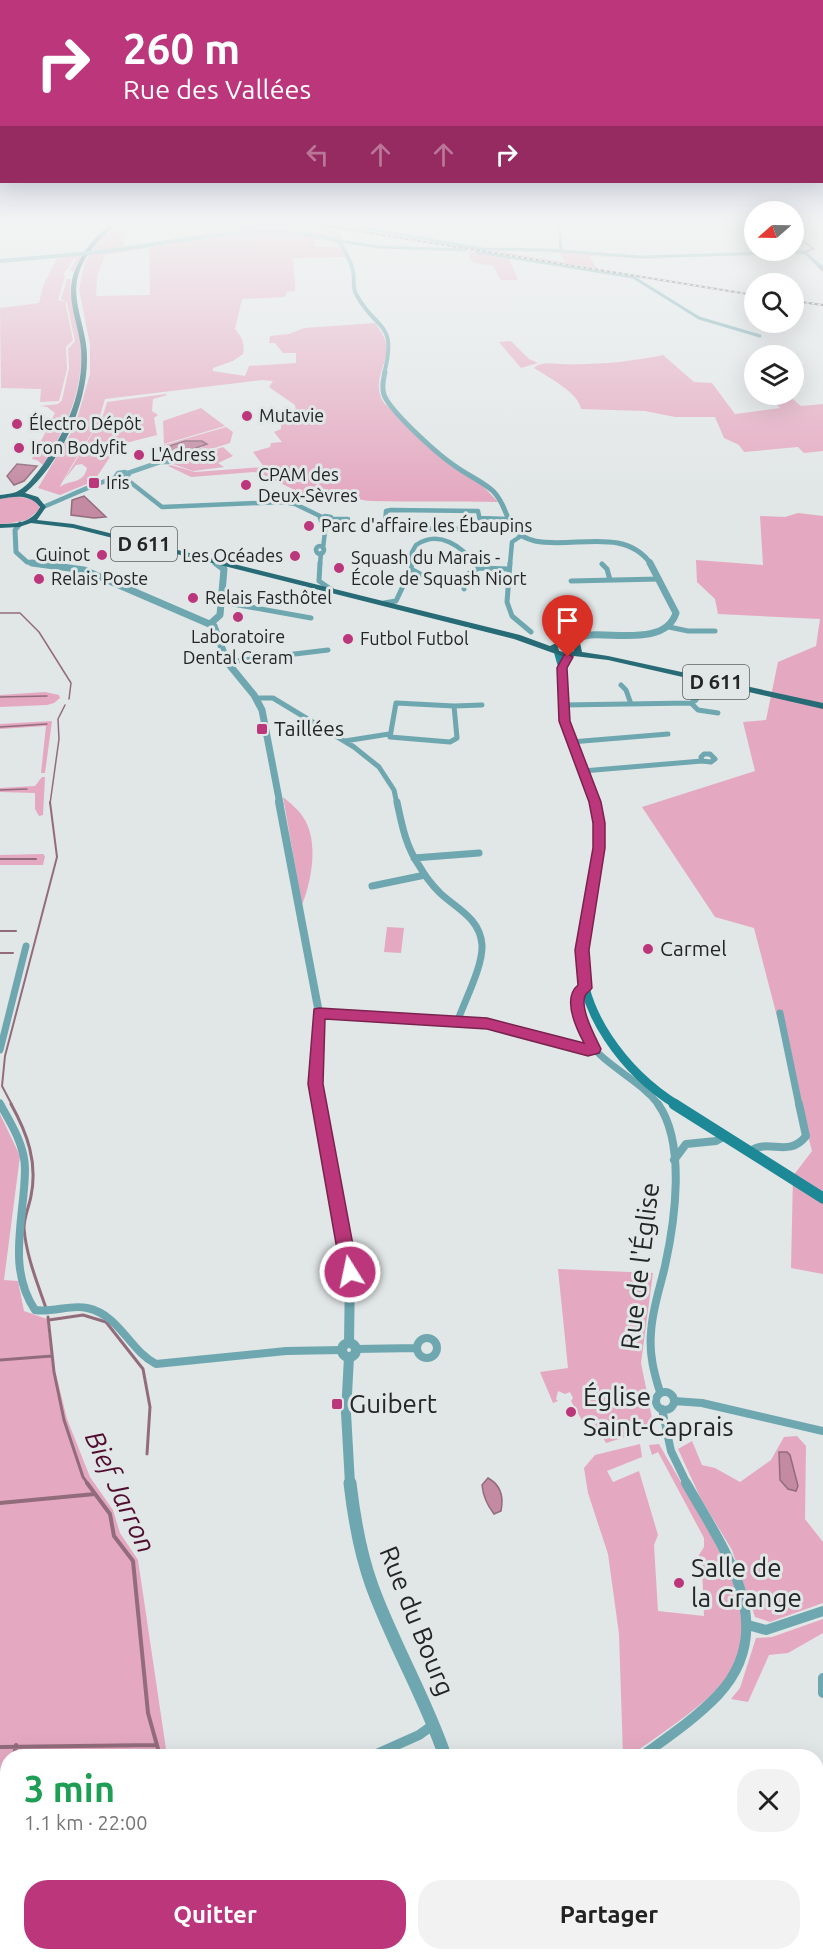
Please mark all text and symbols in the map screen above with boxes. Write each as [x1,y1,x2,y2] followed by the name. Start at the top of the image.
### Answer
[24,24,102,102] icon: right
[123,25,240,72] text: 260 m
[123,74,311,104] text: Rue des Vallées
[301,138,334,171] icon: left
[364,138,397,171] icon: ahead
[427,138,460,171] icon: ahead
[490,138,523,171] icon: right
[744,201,804,261] north arrow
[744,201,804,405] map controls
[744,273,804,333] button: search
[744,345,804,405] button: layers
[259,405,324,425] place label: Mutavie
[240,409,254,423] marker: Mutavie
[29,412,141,433] place label: Électro Dépôt
[10,417,24,431] marker: Électro Dépôt
[31,437,127,457] place label: Iron Bodyfit
[12,441,26,455] marker: Iron Bodyfit
[151,444,216,464] place label: L'Adress
[132,448,146,462] marker: L'Adress
[258,464,358,505] place label: CPAM des Deux-Sèvres
[106,472,130,492] place label: Iris
[87,476,101,490] marker: Iris
[239,478,253,492] marker: CPAM des Deux-Sèvres
[321,514,532,535] place label: Parc d'affaire les Ébaupins
[302,519,316,533] marker: Parc d'affaire les Ébaupins
[111,527,177,561] road number: D 611
[36,544,90,564] place label: Guinot
[182,545,283,565] place label: Les Océades
[351,547,527,588] place label: Squash du Marais - École de Squash Niort
[95,548,109,562] marker: Guinot
[288,549,302,563] marker: Les Océades
[332,561,346,575] marker: Squash du Marais - École de Squash Niort
[51,568,148,588] place label: Relais Poste
[32,572,46,586] marker: Relais Poste
[205,587,332,607] place label: Relais Fasthôtel
[186,591,200,605] marker: Relais Fasthôtel
[542,595,593,657] pin
[551,604,584,637] icon: arrive
[231,610,245,624] marker: Laboratoire Dental Ceram
[183,626,293,667] place label: Laboratoire Dental Ceram
[360,628,469,648] place label: Futbol Futbol
[341,632,355,646] marker: Futbol Futbol
[683,665,749,699] road number: D 611
[274,716,344,740] place label: Taillées
[255,722,269,736] marker: Taillées
[660,936,727,960] place label: Carmel
[641,942,655,956] marker: Carmel
[614,1181,664,1351] street label: Rue de l'Église
[318,1240,382,1304] position arrow
[583,1381,734,1441] place label: Église Saint-Caprais
[349,1389,437,1418] place label: Guibert
[330,1397,344,1411] marker: Guibert
[564,1405,578,1419] marker: Église Saint-Caprais
[80,1426,162,1557] water label: Bief Jarron
[374,1542,461,1700] street label: Rue du Bourg
[691,1553,802,1612] place label: Salle de la Grange
[672,1576,686,1590] marker: Salle de la Grange
[24,1768,115,1809] text: 3 min
[737,1769,800,1832] button: close
[24,1811,148,1834] text: 1.1 km · 22:00
[24,1880,406,1949] button: Quitter
[418,1880,800,1949] button: Partager

